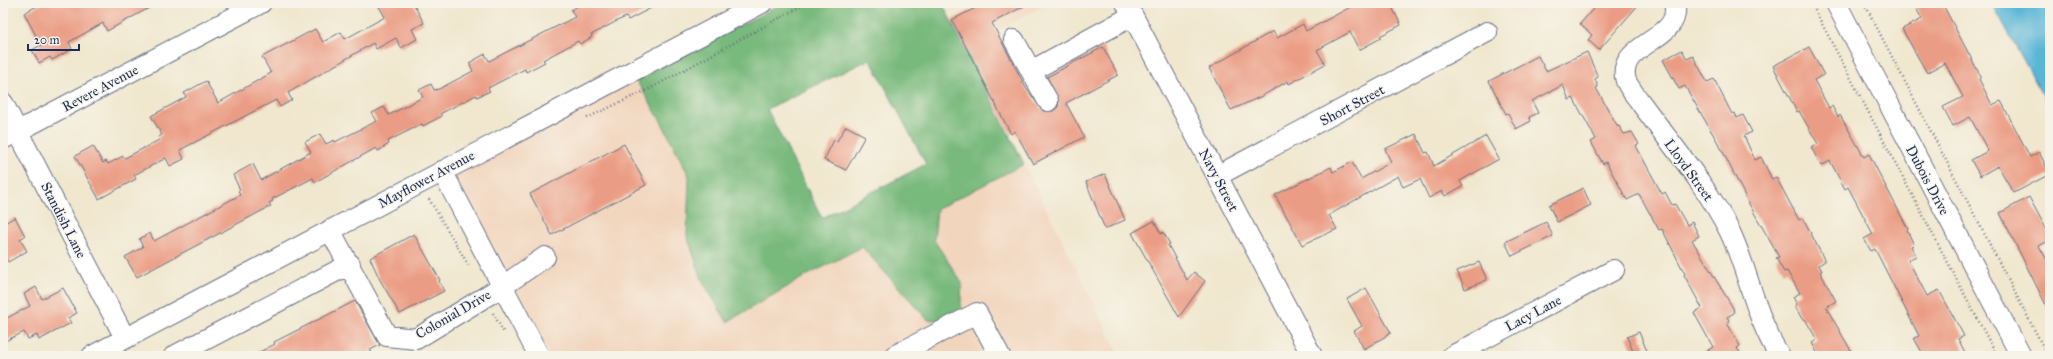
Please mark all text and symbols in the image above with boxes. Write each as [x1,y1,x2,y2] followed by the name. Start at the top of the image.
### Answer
[28,26,79,52] scale bar
[34,33,60,47] text: 20 m
[59,61,141,116] street label: Revere Avenue
[1317,81,1388,130] street label: Short Street
[1660,136,1717,205] street label: Lloyd Street
[1902,142,1953,218] street label: Dubois Drive
[1195,146,1242,214] street label: Navy Street
[375,147,478,212] street label: Mayflower Avenue
[37,179,90,261] street label: Standish Lane
[413,286,494,343] street label: Colonial Drive
[1502,291,1564,335] street label: Lacy Lane

